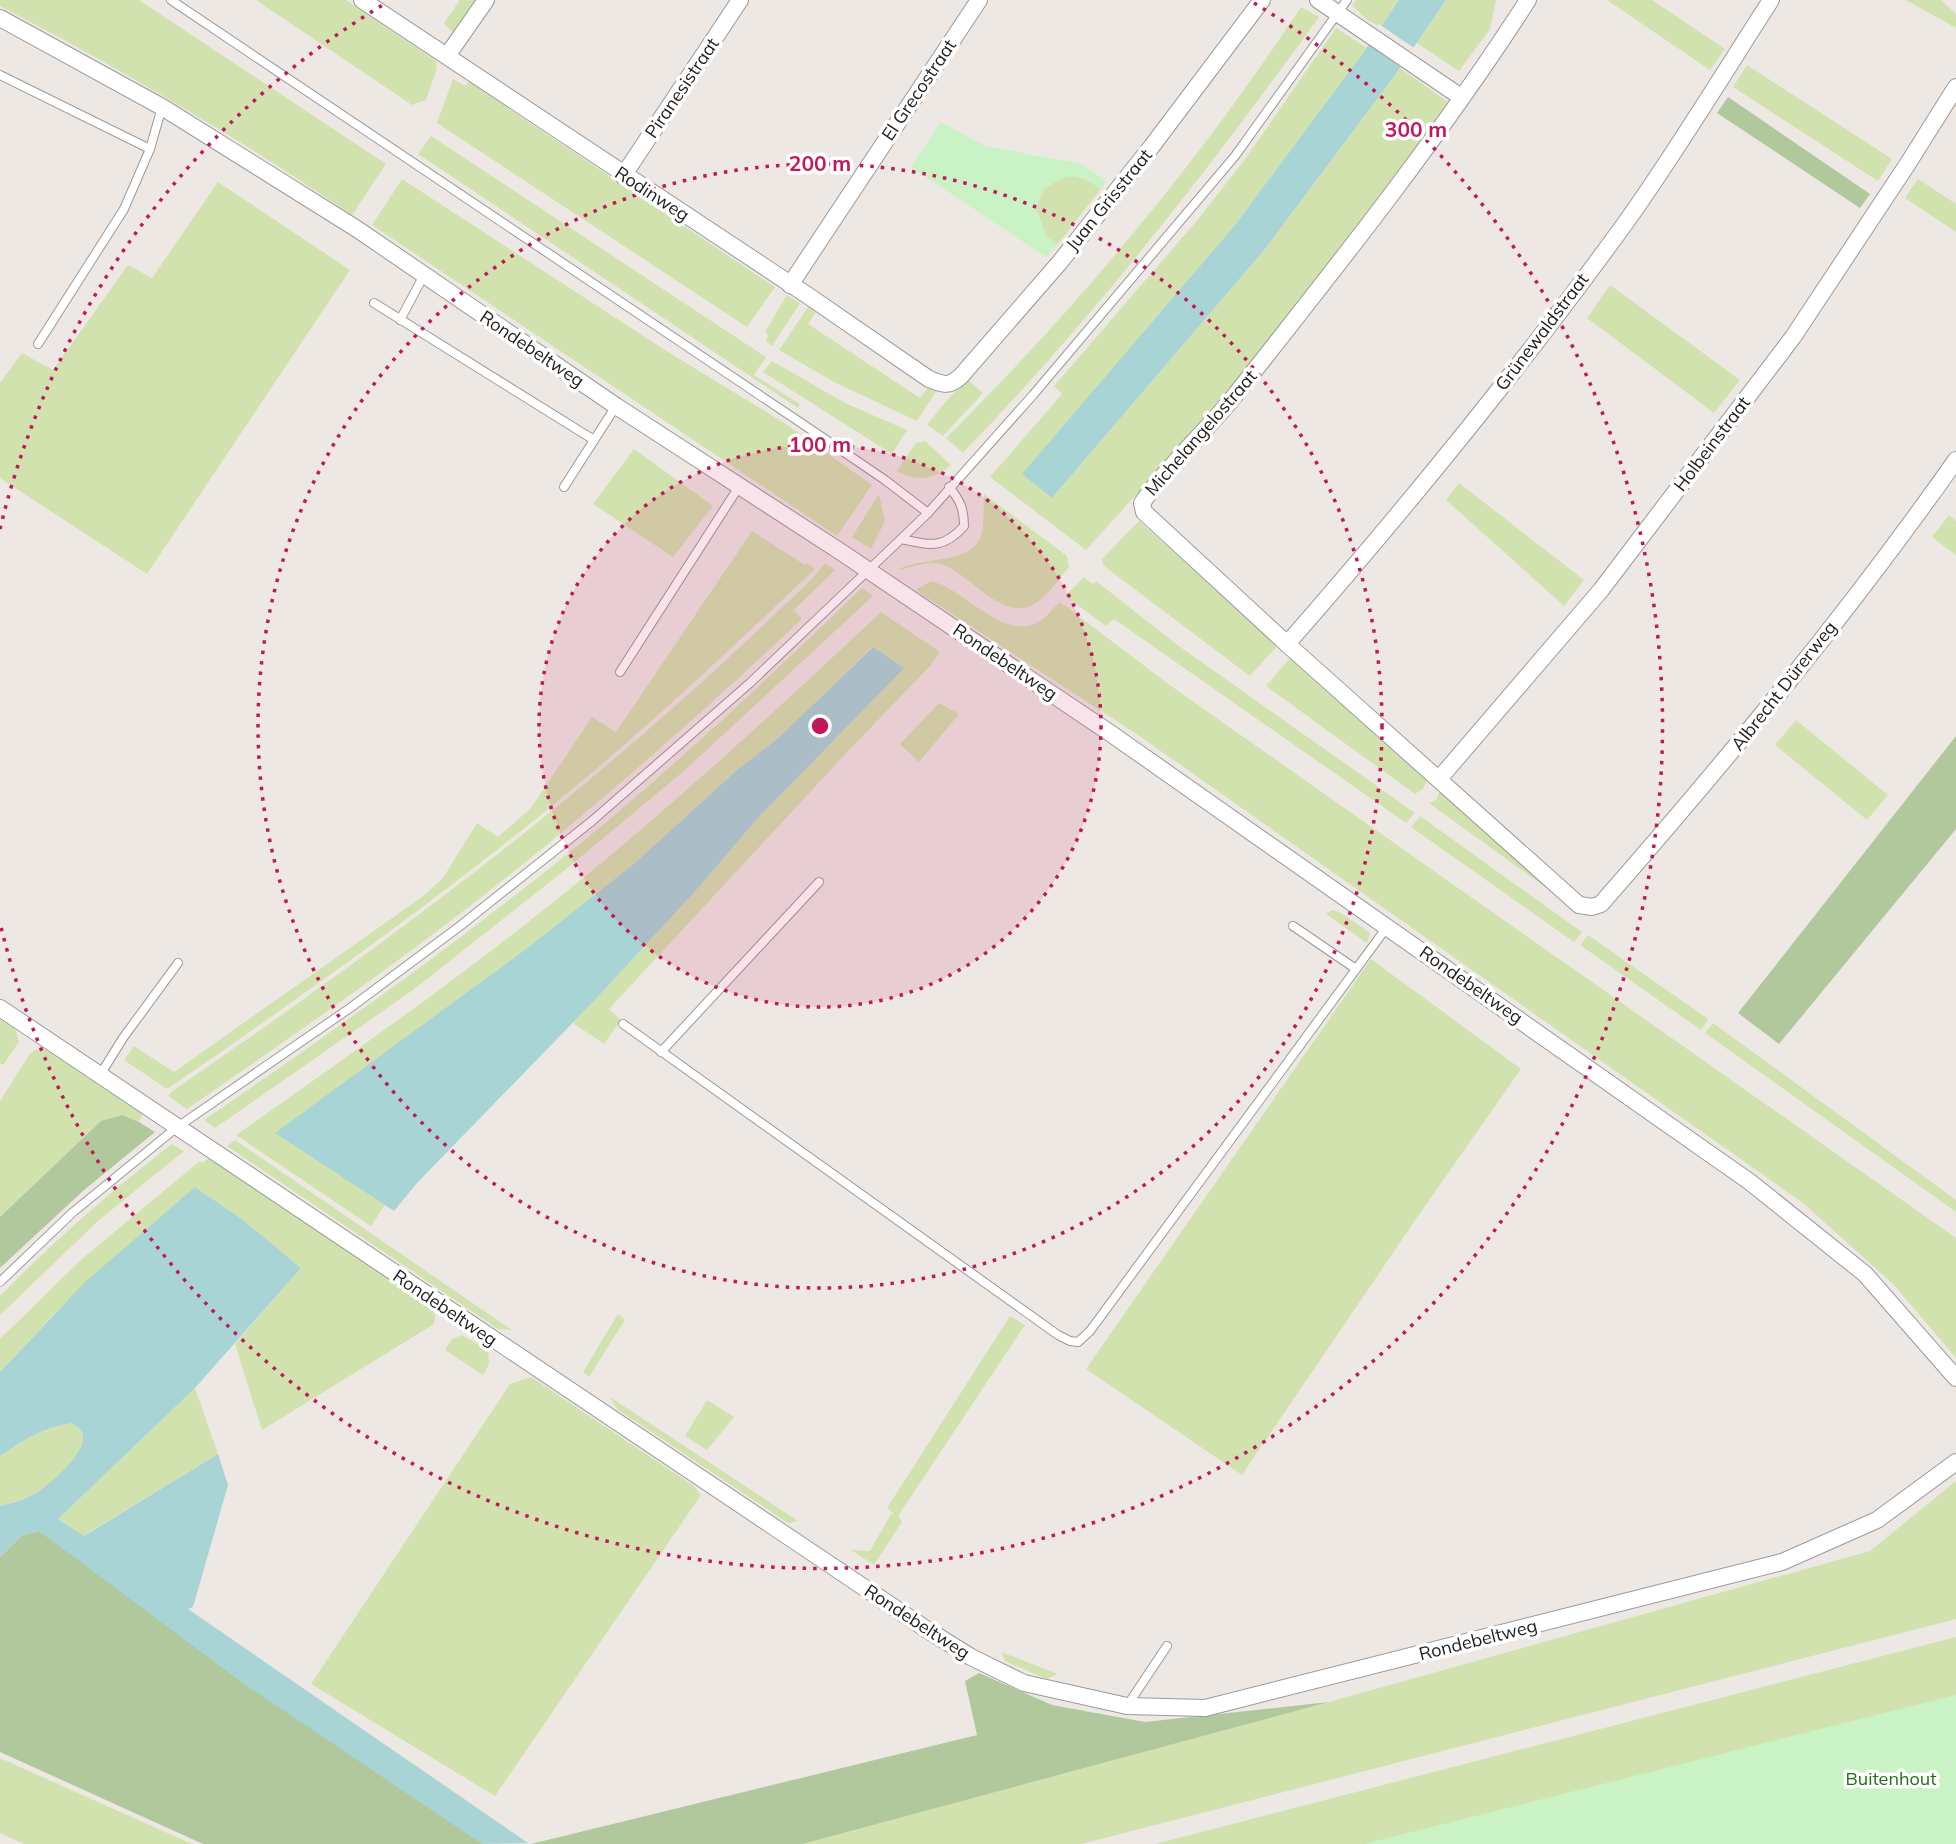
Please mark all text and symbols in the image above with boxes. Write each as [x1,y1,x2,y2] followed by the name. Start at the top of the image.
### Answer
[640,33,724,142] street label: Piranesistraat
[876,35,961,145] street label: El Grecostraat
[1385,116,1447,142] text: 300 m
[1060,144,1157,255] street label: Juan Grisstraat
[789,150,851,176] text: 200 m
[611,161,694,226] street label: Rodinweg
[1490,268,1593,395] street label: Grünewaldstraat
[476,305,589,392] street label: Rondebeltweg
[1140,365,1262,500] street label: Michelangelostraat
[1668,392,1755,496] street label: Holbeinstraat
[789,431,851,457] text: 100 m
[1726,616,1841,755] street label: Albrecht Dürerweg
[949,618,1062,705] street label: Rondebeltweg
[808,714,832,738] centre of rings
[1415,940,1527,1029] street label: Rondebeltweg
[389,1264,502,1351] street label: Rondebeltweg
[860,1579,974,1664] street label: Rondebeltweg
[1416,1614,1539,1665] street label: Rondebeltweg
[1846,1767,1936,1790] park label: Buitenhout

